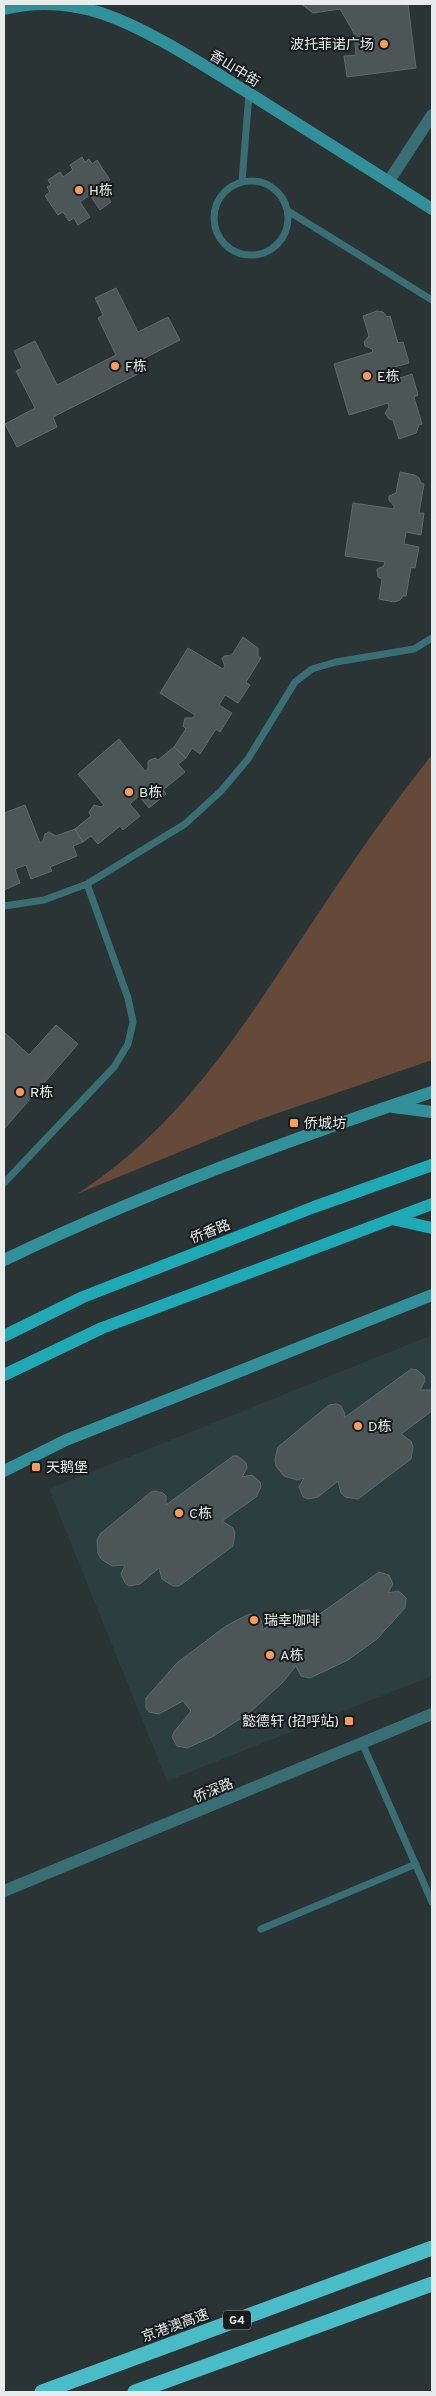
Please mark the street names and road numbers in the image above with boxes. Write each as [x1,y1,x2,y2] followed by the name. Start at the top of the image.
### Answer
[206,47,262,91] street label: 香山中街
[188,1217,233,1248] street label: 侨香路
[191,1776,236,1807] street label: 侨深路
[140,2306,211,2346] street label: 京港澳高速
[223,2310,251,2330] road number: G4

